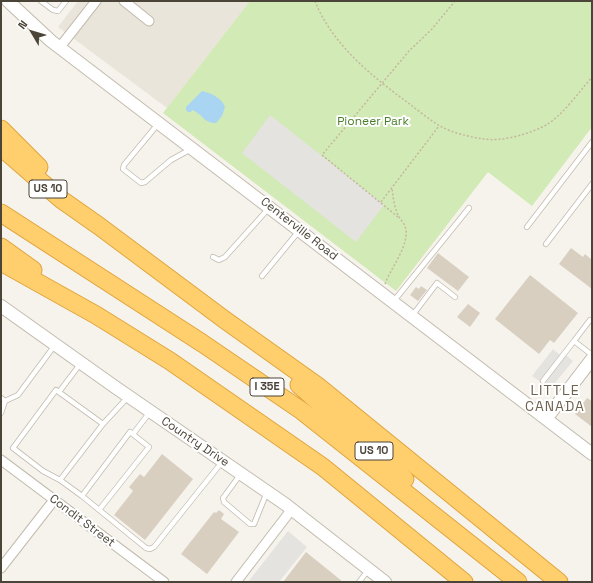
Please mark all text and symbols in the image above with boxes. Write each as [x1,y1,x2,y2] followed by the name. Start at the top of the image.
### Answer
[12,12,52,52] north arrow
[15,17,30,32] text: N
[337,115,409,129] park label: Pioneer Park
[29,180,67,198] road number: US 10
[258,194,340,264] street label: Centerville Road
[250,378,284,396] road number: I 35E
[525,383,585,416] district label: LITTLE CANADA
[158,414,232,470] street label: Country Drive
[355,442,393,460] road number: US 10
[46,492,118,550] street label: Condit Street

